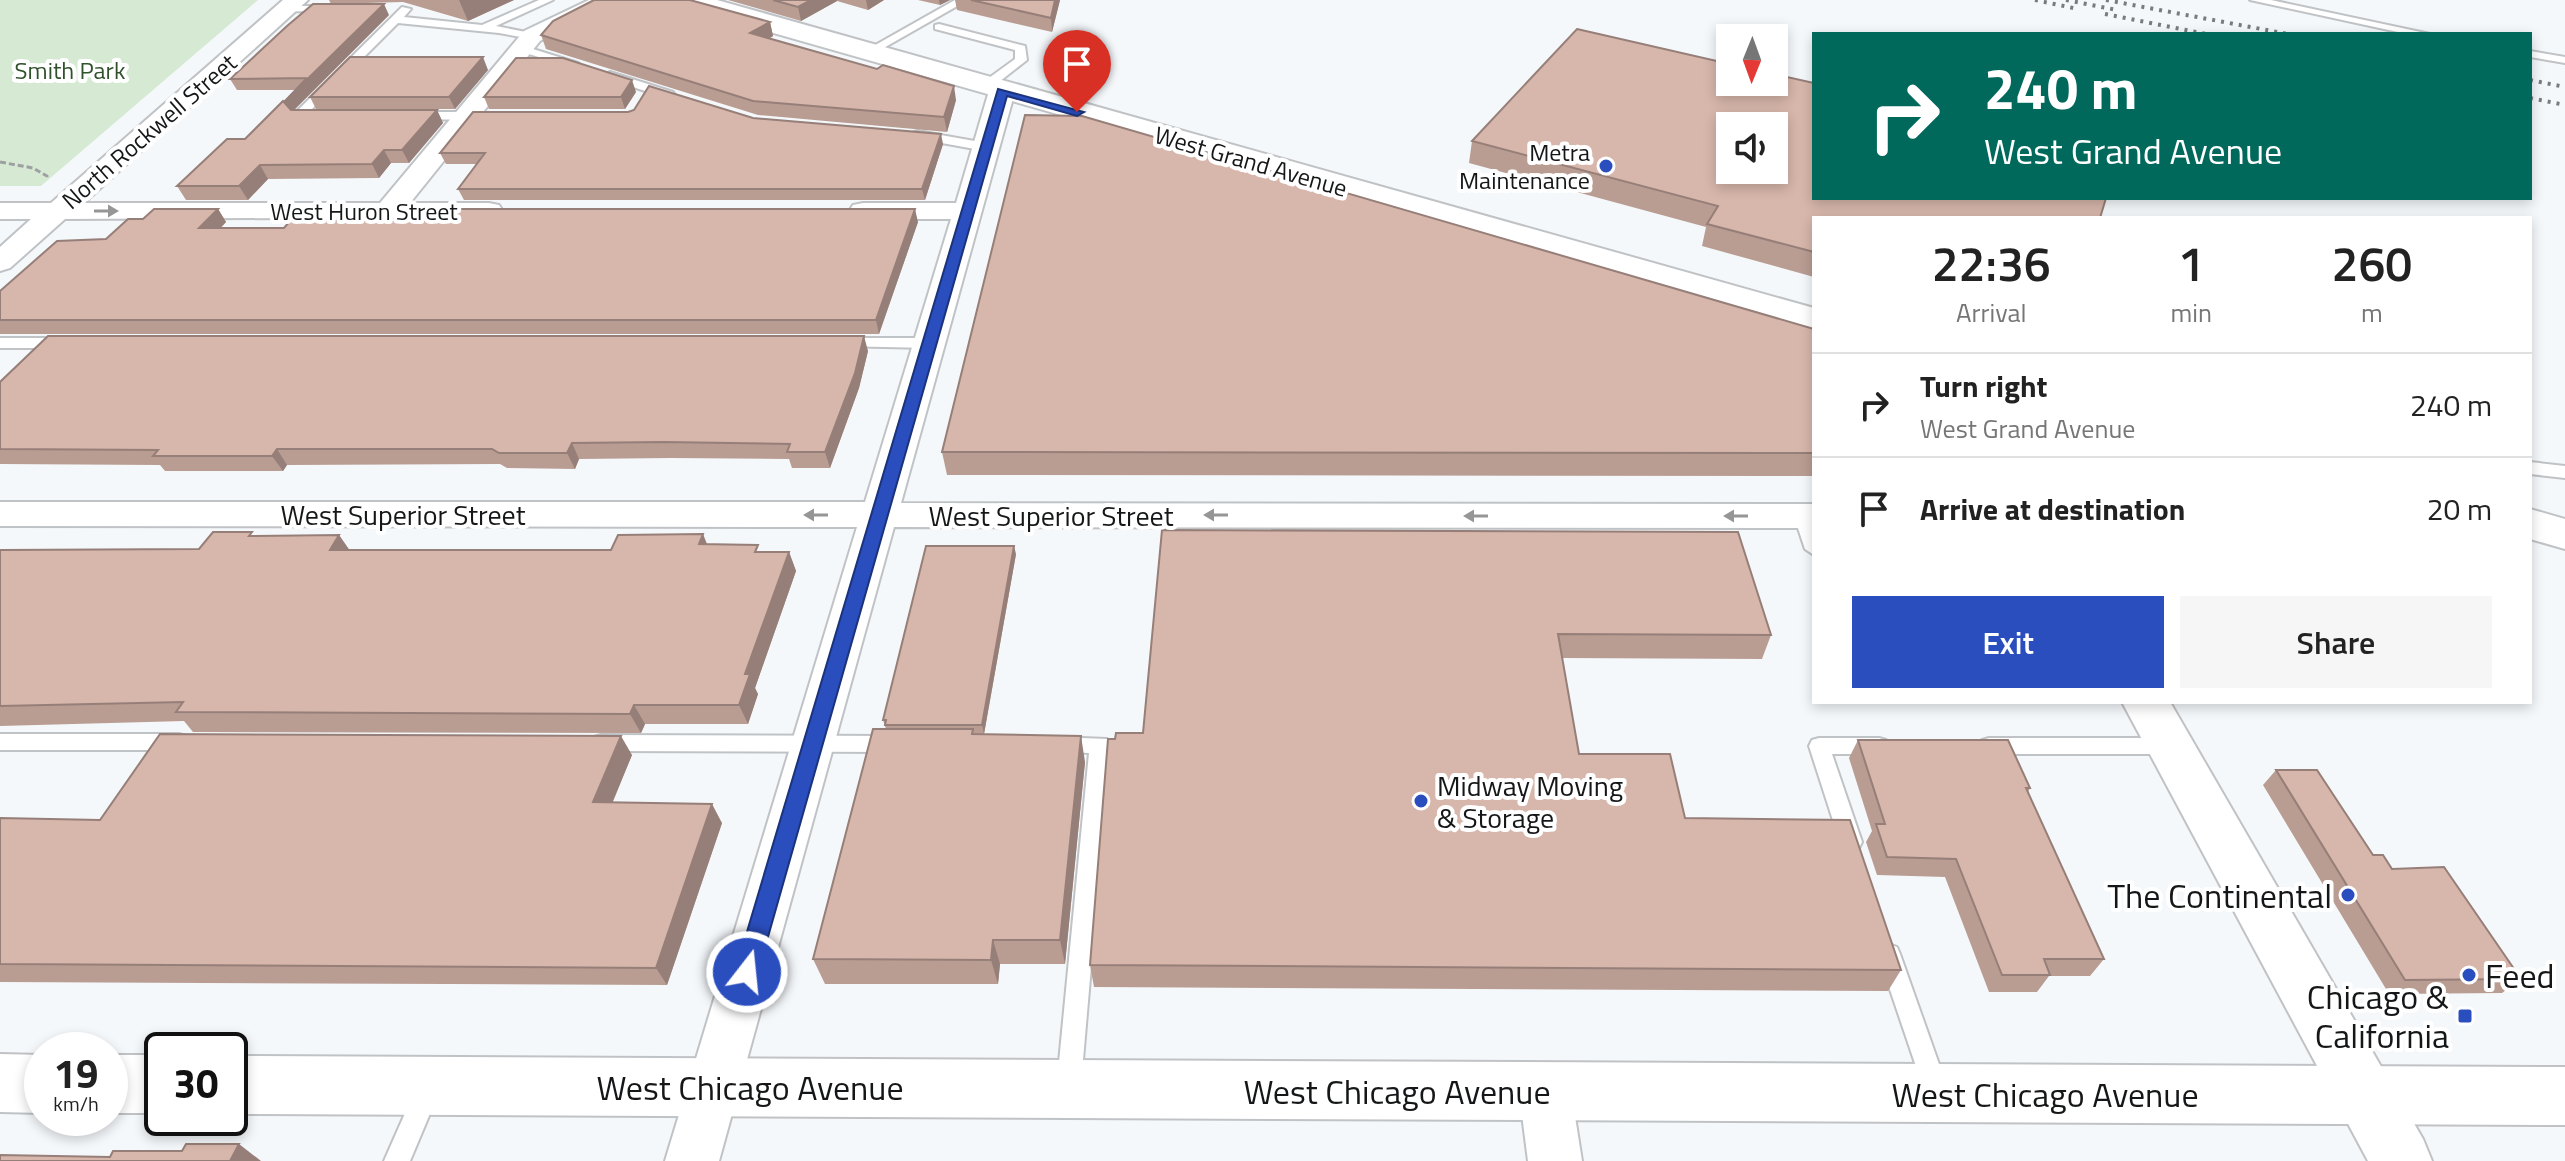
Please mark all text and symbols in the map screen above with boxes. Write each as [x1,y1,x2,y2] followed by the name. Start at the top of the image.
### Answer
[1716,24,1788,96] north arrow
[1716,24,1788,184] map controls
[1043,30,1111,112] pin
[1055,42,1099,86] icon: arrive
[54,44,245,217] street label: North Rockwell Street
[1984,46,2137,131] text: 240 m
[15,52,126,88] park label: Smith Park
[1852,64,1956,168] icon: right
[1716,112,1788,184] button: sound
[1150,116,1352,206] street label: West Grand Avenue
[1984,123,2282,178] text: West Grand Avenue
[1459,134,1590,198] place label: Metra Maintenance
[1597,157,1615,175] marker: Metra Maintenance
[270,193,458,229] street label: West Huron Street
[94,205,119,217] one-way arrow
[1932,227,2051,300] text: 22:36
[2178,227,2205,300] text: 1
[2332,227,2412,300] text: 260
[1956,293,2026,332] text: Arrival
[2170,293,2212,332] text: min
[2361,293,2383,332] text: m
[1920,363,2048,409] text: Turn right
[2410,382,2492,428] text: 240 m
[1852,383,1896,427] icon: right
[1920,409,2135,448] text: West Grand Avenue
[1920,486,2185,532] text: Arrive at destination
[2427,486,2492,532] text: 20 m
[1852,487,1896,531] icon: arrive
[281,493,526,536] street label: West Superior Street
[929,494,1174,537] street label: West Superior Street
[803,509,828,521] one-way arrow
[1203,509,1228,521] one-way arrow
[1463,510,1488,522] one-way arrow
[1723,510,1748,522] one-way arrow
[1852,596,2164,688] button: Exit
[2180,596,2492,688] button: Share
[1437,764,1623,839] place label: Midway Moving & Storage
[1412,792,1430,810] marker: Midway Moving & Storage
[2107,869,2332,921] place label: The Continental
[2339,886,2357,904] marker: The Continental
[705,930,789,1014] position arrow
[2485,949,2555,1001] place label: Feed
[2460,966,2478,984] marker: Feed
[2307,970,2449,1061] place label: Chicago & California
[2456,1007,2474,1025] marker: Chicago & California
[144,1032,248,1136] speed limit sign: 30
[54,1043,98,1104] text: 19
[596,1061,904,1113] street label: West Chicago Avenue
[1243,1065,1551,1117] street label: West Chicago Avenue
[1891,1068,2199,1120] street label: West Chicago Avenue
[53,1088,99,1119] text: km/h

